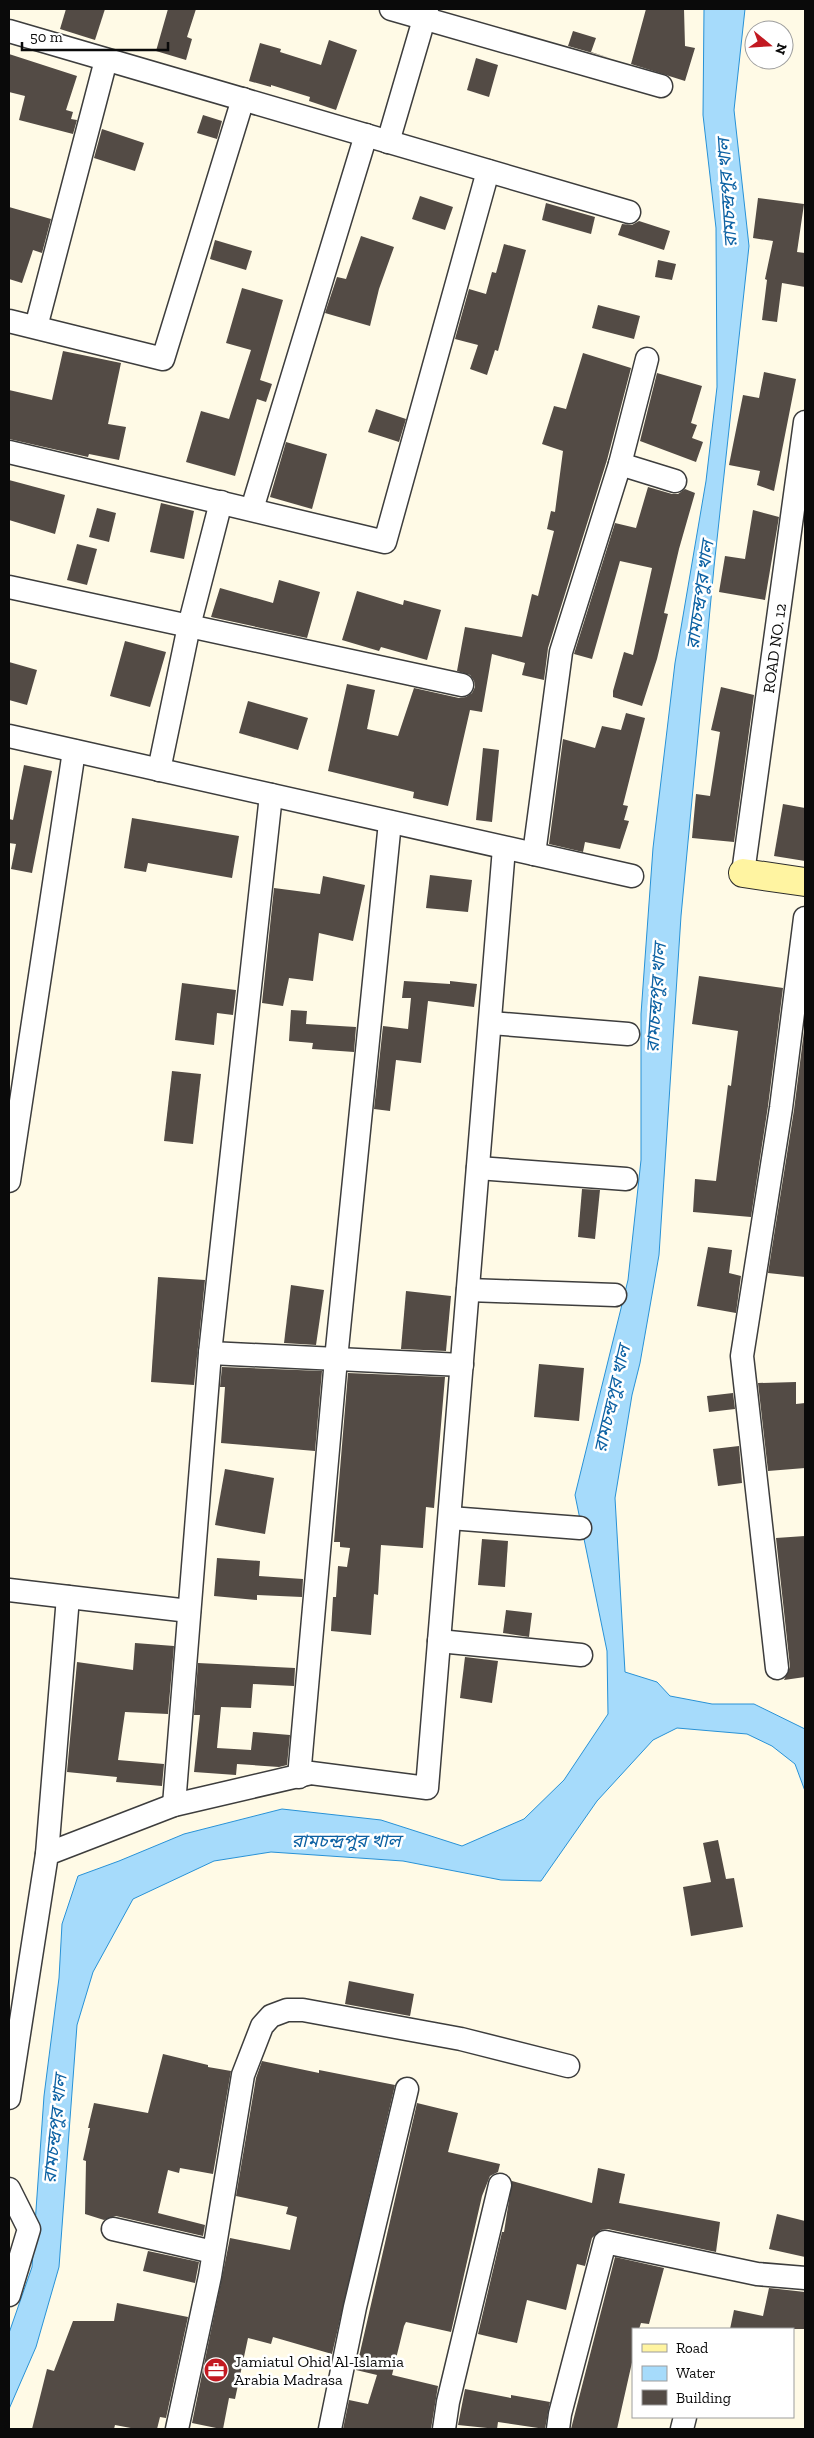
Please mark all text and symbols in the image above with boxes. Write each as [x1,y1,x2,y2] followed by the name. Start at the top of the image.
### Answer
[22,20,169,52] scale bar
[744,20,794,70] north arrow
[30,28,63,46] text: 50 m
[771,41,791,57] text: N
[712,134,742,248] water label: রামচন্দ্রপুর খাল
[682,536,719,651] water label: রামচন্দ্রপুর খাল
[759,602,790,694] street label: ROAD NO. 12
[641,939,671,1053] water label: রামচন্দ্রপুর খাল
[589,1340,636,1455] water label: রামচন্দ্রপুর খাল
[291,1830,404,1852] water label: রামচন্দ্রপুর খাল
[38,2070,72,2184] water label: রামচন্দ্রপুর খাল
[632,2328,794,2418] legend
[676,2339,709,2357] text: Road
[234,2352,404,2389] place label: Jamiatul Ohid Al-Islamia Arabia Madrasa
[203,2357,229,2383] office icon: Jamiatul Ohid Al-Islamia Arabia Madrasa
[676,2364,716,2382] text: Water
[676,2389,731,2407] text: Building

